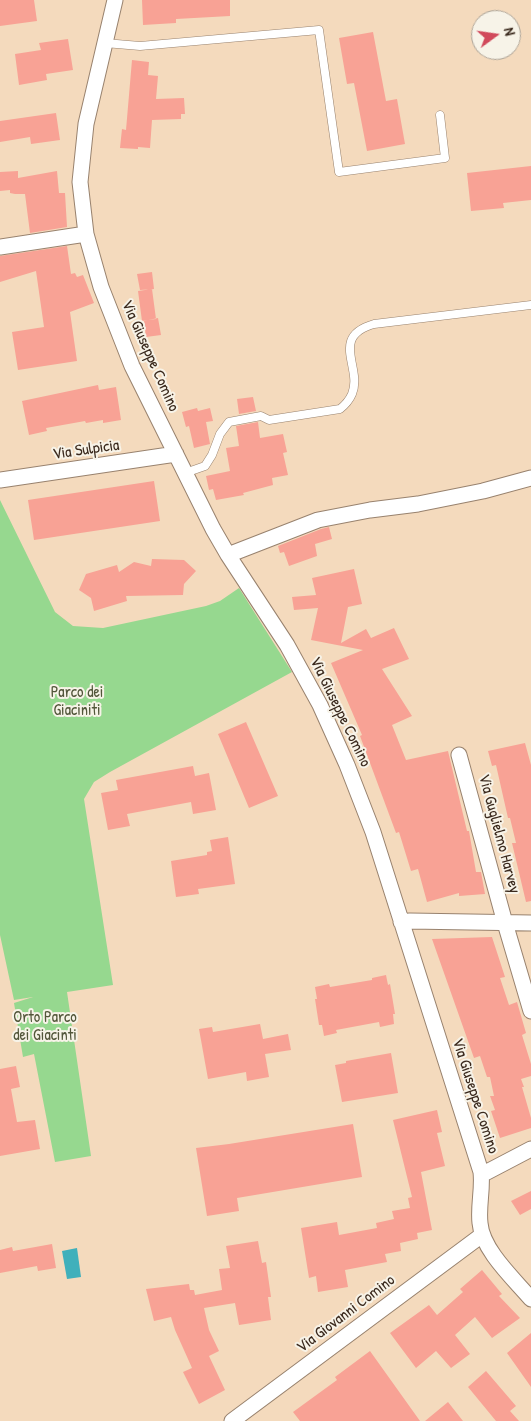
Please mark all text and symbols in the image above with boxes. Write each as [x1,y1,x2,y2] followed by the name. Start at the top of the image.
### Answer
[471,10,521,60] north arrow
[500,26,520,37] text: N
[117,297,183,415] street label: Via Giuseppe Comino
[51,436,121,464] street label: Via Sulpicia
[305,654,375,770] street label: Via Giuseppe Comino
[51,683,103,721] park label: Parco dei Giaciniti
[474,772,524,896] street label: Via Guglielmo Harvey
[13,1008,77,1046] park label: Orto Parco dei Giacinti
[447,1036,503,1156] street label: Via Giuseppe Comino
[293,1271,399,1357] street label: Via Giovanni Comino

